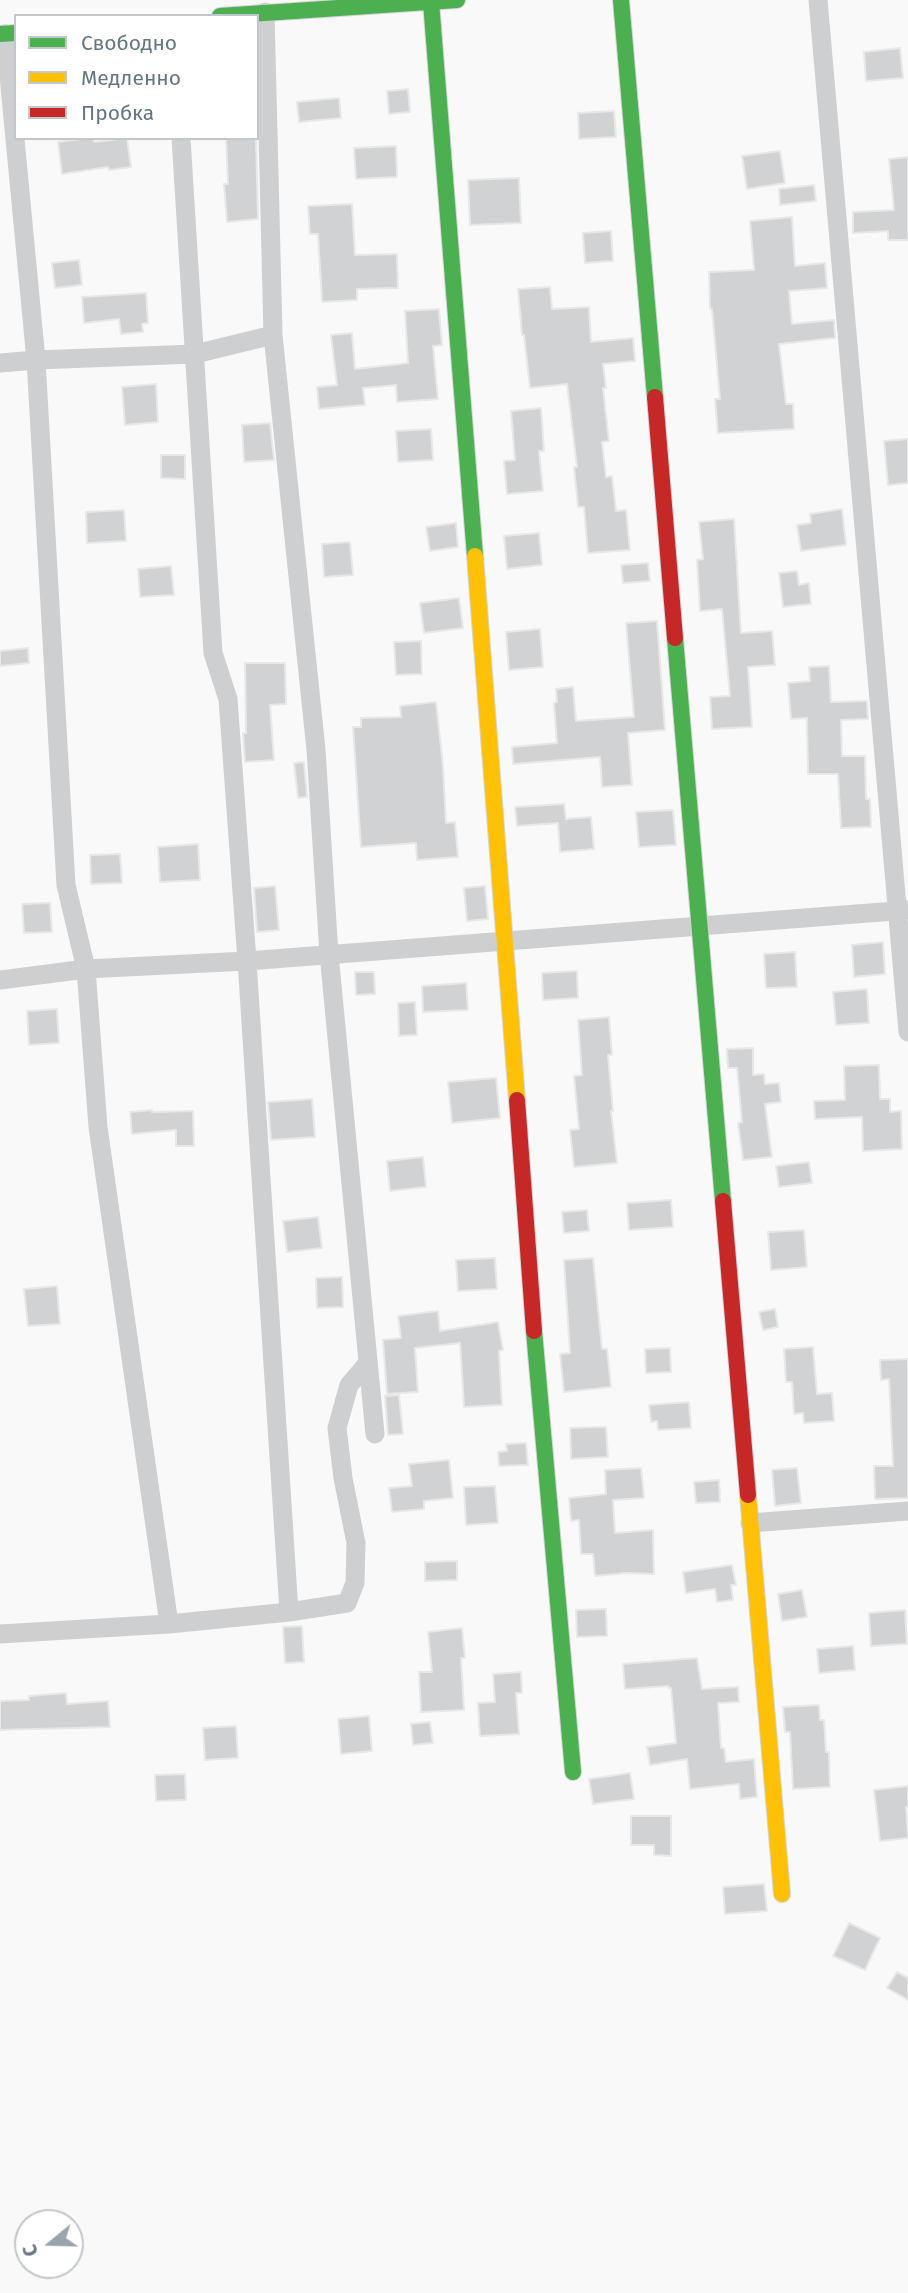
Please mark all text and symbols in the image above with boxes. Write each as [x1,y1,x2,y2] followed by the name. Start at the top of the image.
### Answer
[14,14,259,140] legend
[81,30,177,56] text: Свободно
[81,65,181,91] text: Медленно
[81,100,154,126] text: Пробка
[14,2209,84,2279] north arrow
[18,2241,43,2259] text: С

